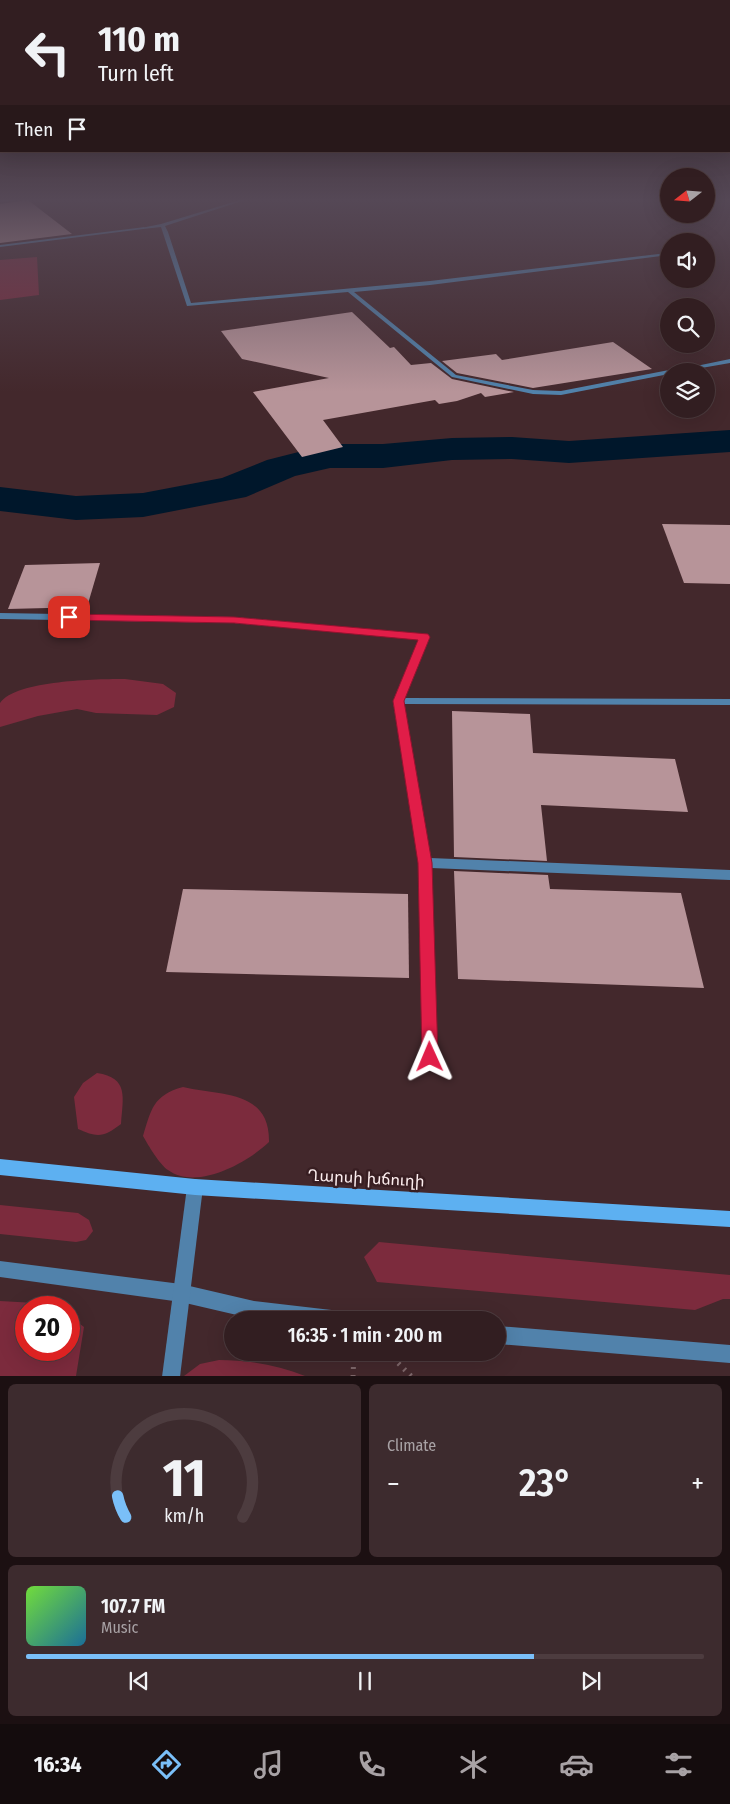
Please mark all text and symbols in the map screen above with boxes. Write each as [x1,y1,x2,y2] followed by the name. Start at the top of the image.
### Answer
[98,18,180,60] text: 110 m
[15,20,80,85] icon: left
[98,60,174,87] text: Turn left
[63,115,91,143] icon: arrive
[15,118,53,141] text: Then
[660,168,715,222] north arrow
[660,168,715,418] map controls
[660,233,715,288] button: sound
[660,298,715,353] button: search
[660,363,715,418] button: layers
[48,596,90,638] pin
[55,603,83,631] icon: arrive
[403,1030,455,1082] position arrow
[307,1165,425,1191] street label: Ղարսի խճուղի
[15,1296,80,1361] speed limit sign: 20
[288,1324,442,1347] text: 16:35 · 1 min · 200 m
[387,1436,436,1455] text: Climate
[163,1447,206,1510] text: 11
[519,1460,572,1506] text: 23°
[387,1467,400,1500] text: −
[691,1467,704,1500] text: +
[165,1505,204,1527] text: km/h
[101,1595,165,1618] text: 107.7 FM
[101,1618,138,1637] text: Music
[125,1667,153,1695] icon: previous
[351,1667,379,1695] icon: pause
[577,1667,605,1695] icon: next
[149,1747,184,1782] icon: directions
[251,1747,286,1782] icon: music
[354,1747,389,1782] icon: phone
[456,1747,491,1782] icon: climate
[559,1747,594,1782] icon: car
[661,1747,696,1782] icon: filters
[34,1751,82,1778] text: 16:34

